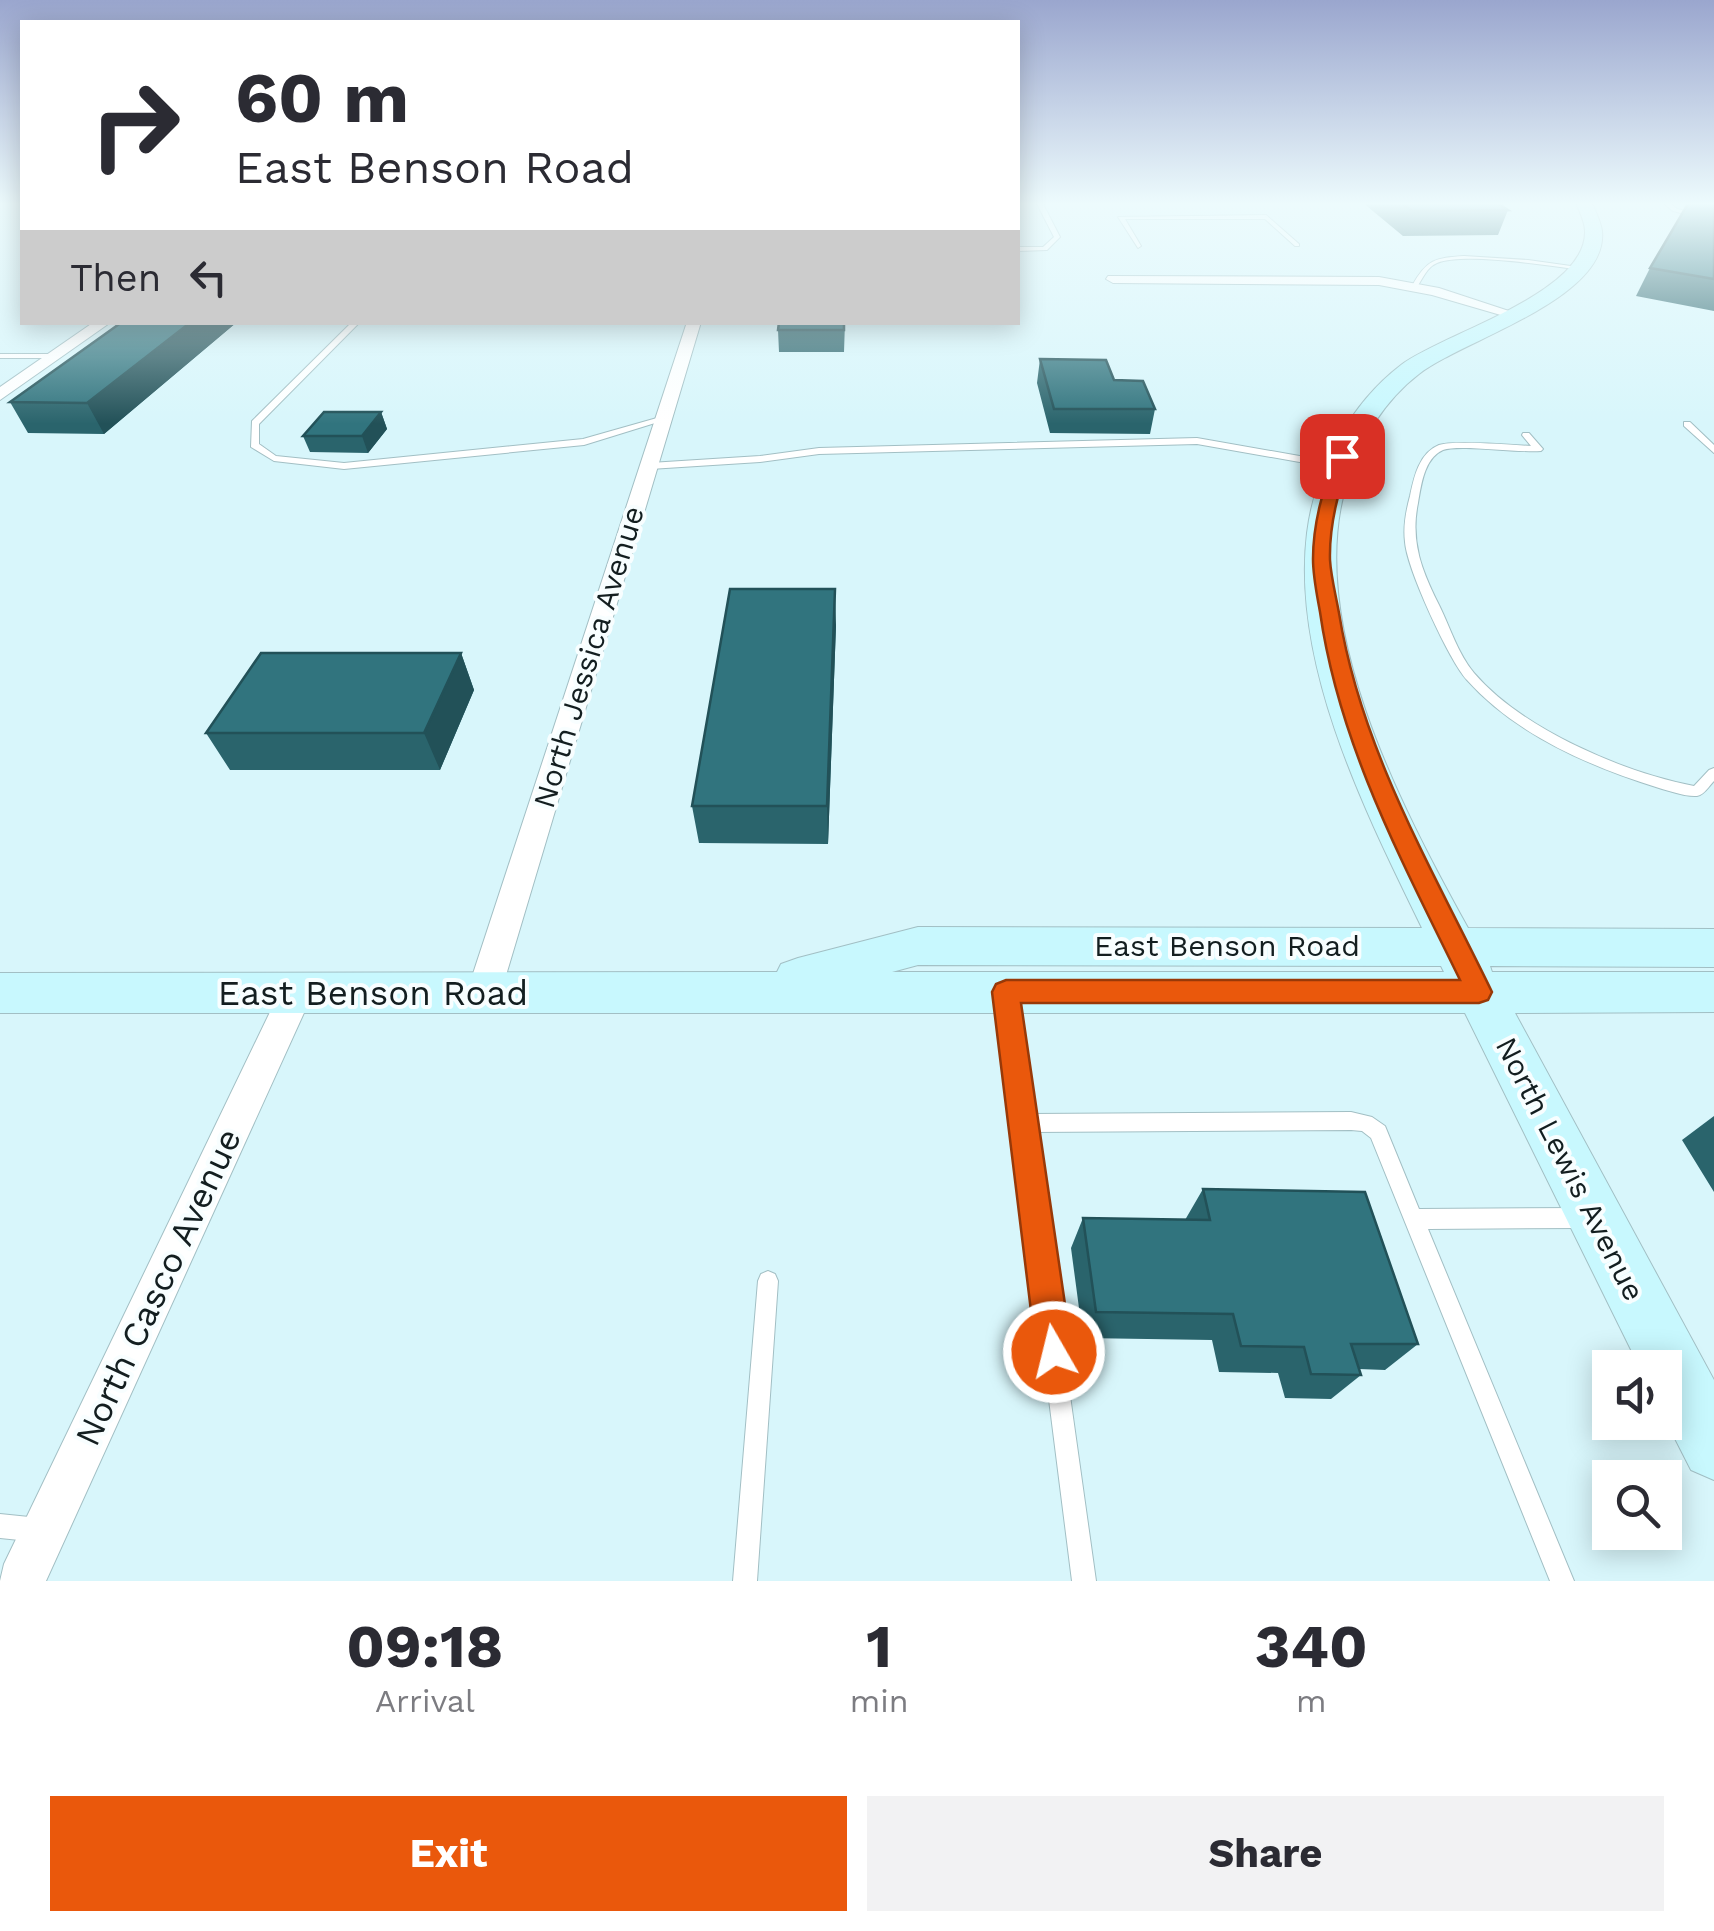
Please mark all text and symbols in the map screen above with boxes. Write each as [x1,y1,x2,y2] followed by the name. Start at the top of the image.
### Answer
[235,57,409,139] text: 60 m
[70,60,200,190] icon: right
[235,141,634,194] text: East Benson Road
[181,250,236,305] icon: left
[70,256,161,300] text: Then
[1300,414,1385,499] pin
[1315,429,1370,484] icon: arrive
[526,502,651,812] street label: North Jessica Avenue
[1094,928,1360,963] street label: East Benson Road
[218,972,528,1014] street label: East Benson Road
[1489,1031,1652,1306] street label: North Lewis Avenue
[66,1122,250,1452] street label: North Casco Avenue
[1002,1300,1106,1404] position arrow
[1592,1350,1682,1550] map controls
[1592,1350,1682,1440] button: sound
[1592,1460,1682,1550] button: search
[346,1611,503,1682] text: 09:18
[866,1611,892,1682] text: 1
[1255,1611,1368,1682] text: 340
[375,1682,475,1720] text: Arrival
[850,1682,909,1720] text: min
[1296,1682,1326,1720] text: m
[50,1796,847,1911] button: Exit
[867,1796,1664,1911] button: Share

